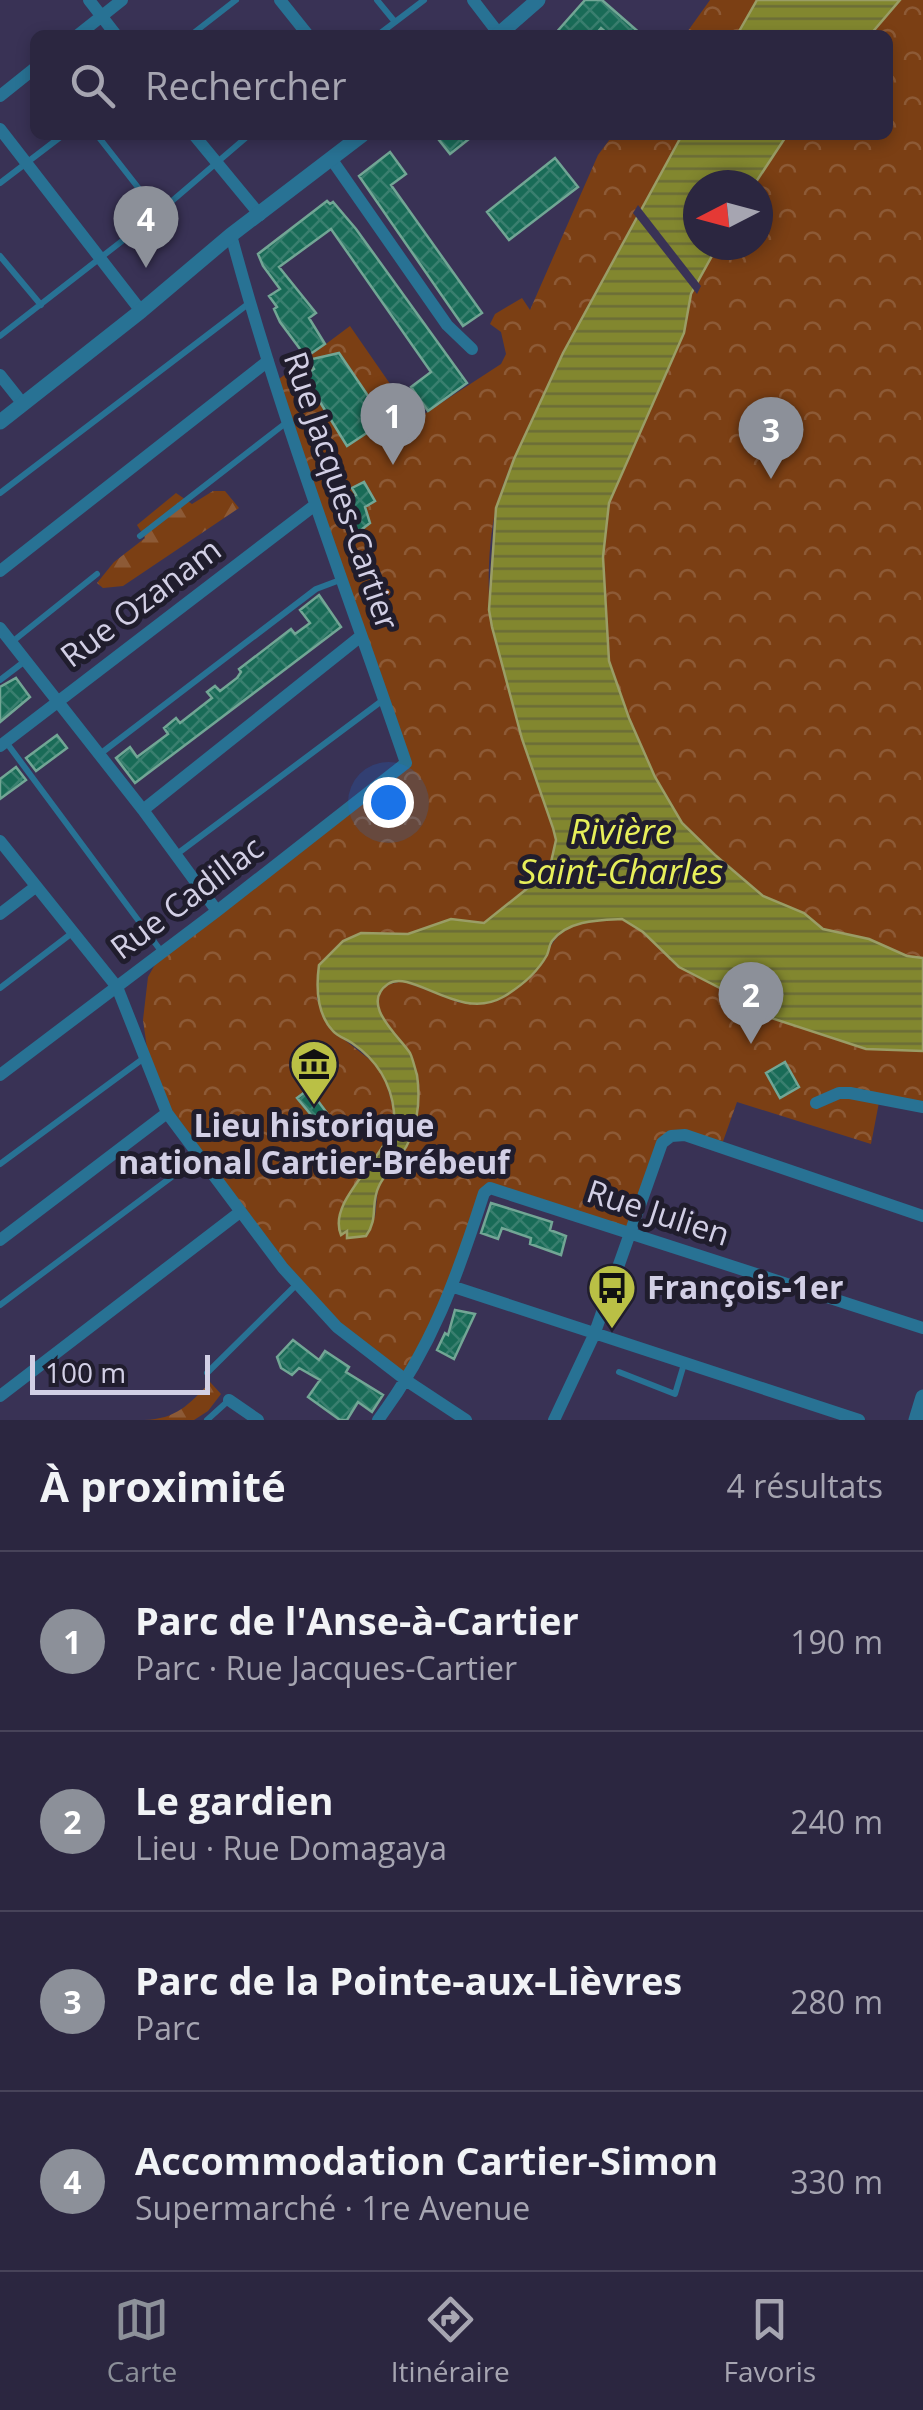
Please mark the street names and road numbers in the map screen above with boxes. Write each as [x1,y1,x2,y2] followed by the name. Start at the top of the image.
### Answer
[275,346,410,635] street label: Rue Jacques-Cartier
[51,527,229,676] street label: Rue Ozanam
[101,825,271,968] street label: Rue Cadillac
[582,1168,735,1255] street label: Rue Julien

